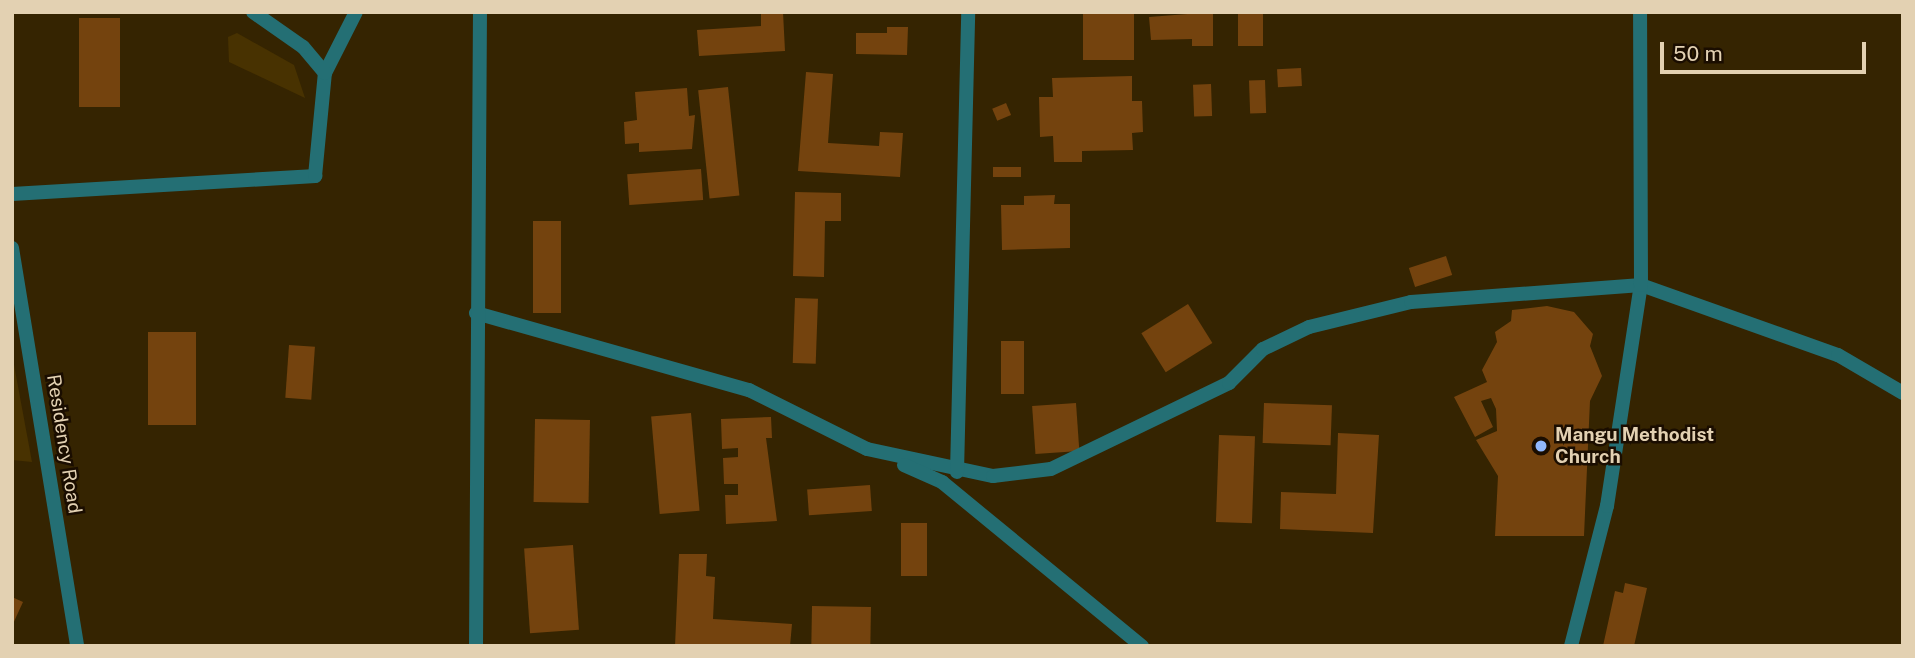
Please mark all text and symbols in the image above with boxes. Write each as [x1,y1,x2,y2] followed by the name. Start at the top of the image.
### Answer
[1663,28,1870,72] scale bar
[1673,41,1723,66] text: 50 m
[42,373,86,515] street label: Residency Road
[1555,424,1714,468] place label: Mangu Methodist Church
[1533,438,1549,454] marker: Mangu Methodist Church

